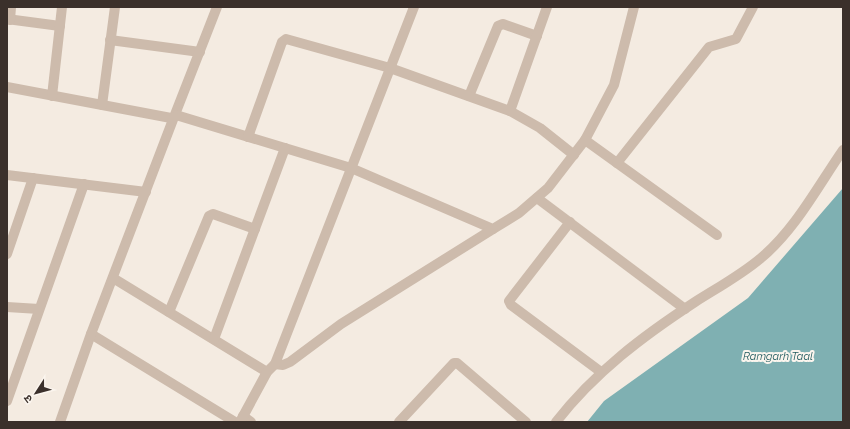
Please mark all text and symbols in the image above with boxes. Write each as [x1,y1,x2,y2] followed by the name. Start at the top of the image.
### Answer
[743,350,813,363] water label: Ramgarh Taal
[16,373,56,413] north arrow
[21,392,35,405] text: उ

